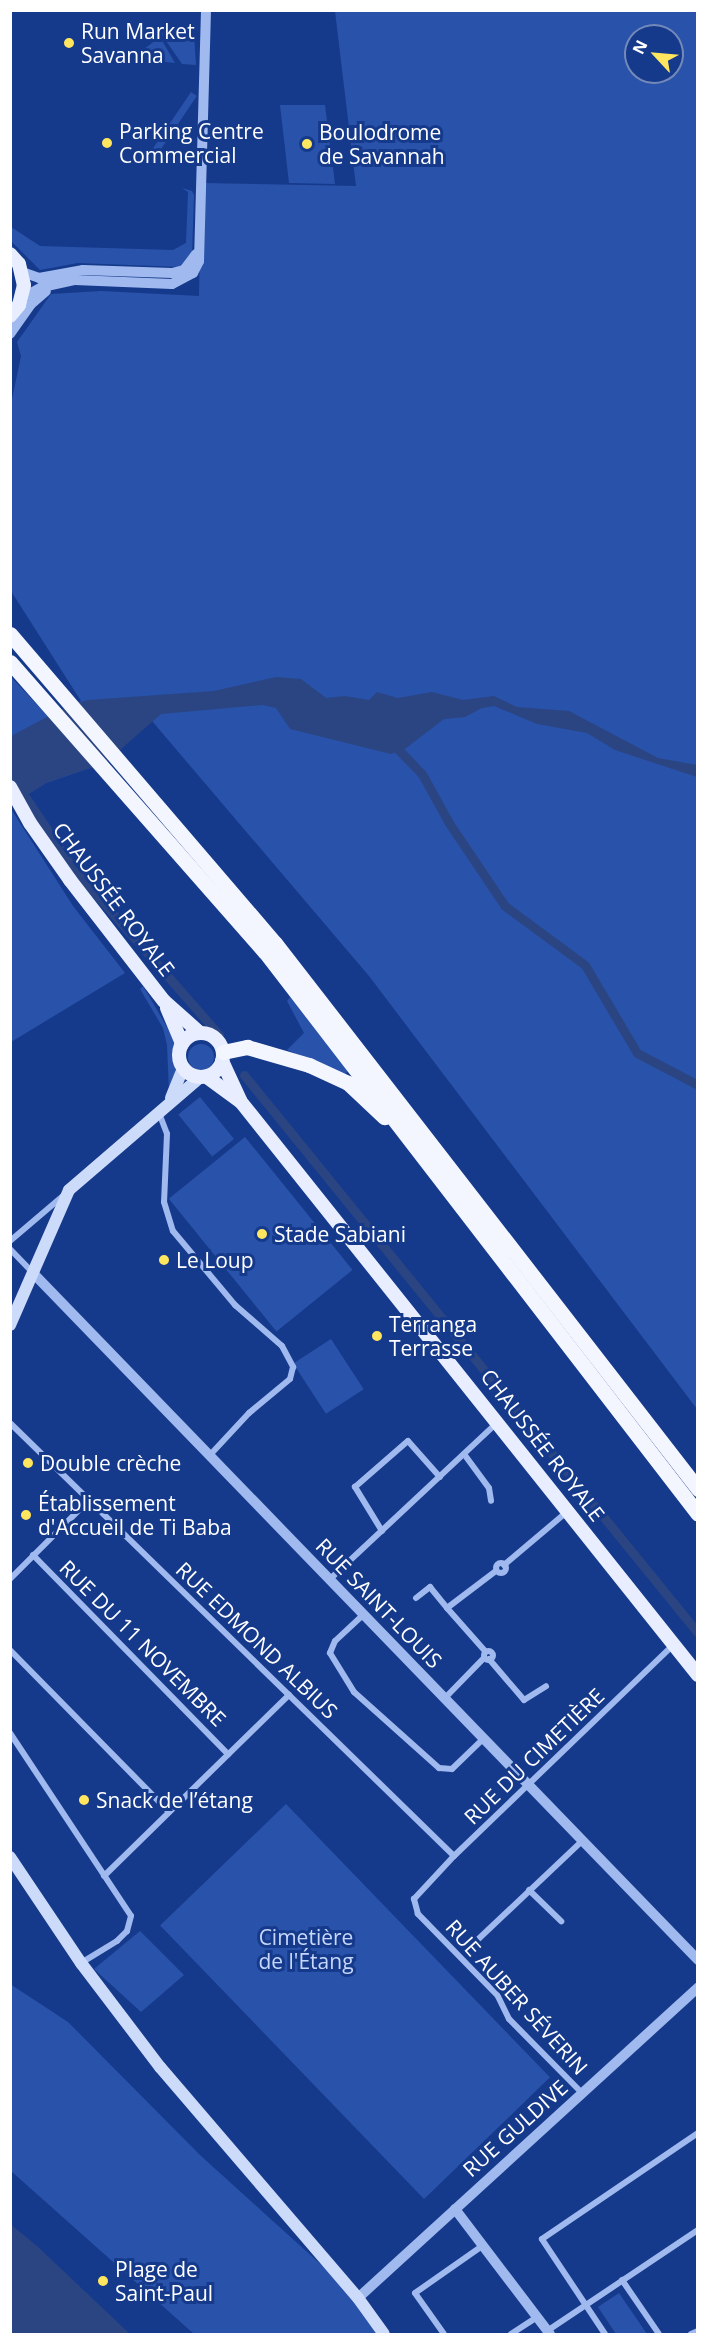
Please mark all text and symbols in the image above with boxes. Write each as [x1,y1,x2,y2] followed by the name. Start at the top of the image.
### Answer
[81,18,195,68] place label: Run Market Savanna
[624,24,684,84] north arrow
[62,36,76,50] marker: Run Market Savanna
[627,36,652,58] text: N
[119,118,264,168] place label: Parking Centre Commercial
[319,119,445,169] place label: Boulodrome de Savannah
[100,136,114,150] marker: Parking Centre Commercial
[300,137,314,151] marker: Boulodrome de Savannah
[48,817,180,981] street label: CHAUSSÉE ROYALE
[274,1221,406,1247] place label: Stade Sabiani
[255,1227,269,1241] marker: Stade Sabiani
[176,1247,254,1273] place label: Le Loup
[157,1253,171,1267] marker: Le Loup
[389,1311,477,1361] place label: Terranga Terrasse
[370,1329,384,1343] marker: Terranga Terrasse
[476,1364,610,1526] street label: CHAUSSÉE ROYALE
[40,1450,181,1476] place label: Double crèche
[21,1456,35,1470] marker: Double crèche
[38,1490,232,1540] place label: Établissement d'Accueil de Ti Baba
[19,1508,33,1522] marker: Établissement d'Accueil de Ti Baba
[311,1533,447,1673] street label: RUE SAINT-LOUIS
[55,1555,231,1731] street label: RUE DU 11 NOVEMBRE
[171,1556,343,1724] street label: RUE EDMOND ALBIUS
[459,1683,609,1829] street label: RUE DU CIMETIÈRE
[96,1787,253,1813] place label: Snack de l’étang
[77,1793,91,1807] marker: Snack de l’étang
[441,1914,593,2080] street label: RUE AUBER SÉVERIN
[258,1924,354,1974] park label: Cimetière de l'Étang
[457,2074,573,2182] street label: RUE GULDIVE
[115,2256,213,2306] place label: Plage de Saint-Paul
[96,2274,110,2288] marker: Plage de Saint-Paul

